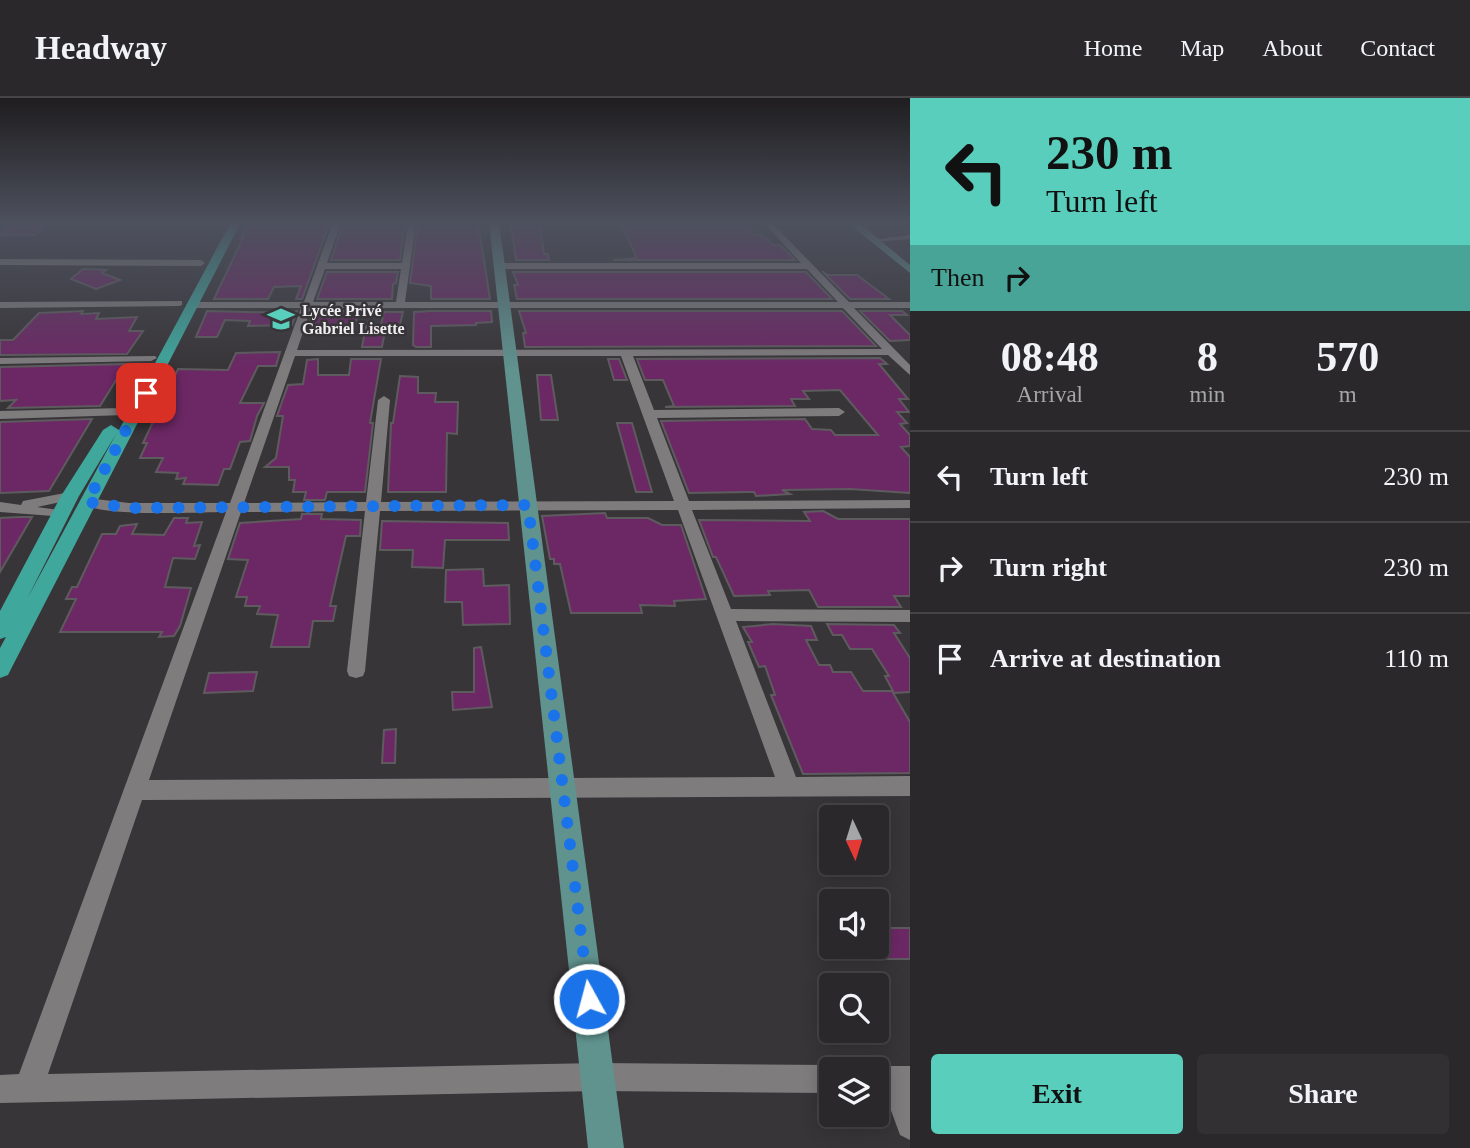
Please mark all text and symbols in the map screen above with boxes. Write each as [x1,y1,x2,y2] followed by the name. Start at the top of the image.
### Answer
[35,30,167,66] text: Headway
[1084,35,1142,61] text: Home
[1180,35,1224,61] text: Map
[1262,35,1322,61] text: About
[1360,35,1435,61] text: Contact
[1046,125,1173,180] text: 230 m
[931,126,1022,217] icon: left
[1046,183,1158,219] text: Turn left
[998,259,1036,297] icon: right
[931,263,984,292] text: Then
[302,302,405,337] place label: Lycée Privé Gabriel Lisette
[266,304,296,334] school or university icon: Lycée Privé Gabriel Lisette
[1001,334,1099,380] text: 08:48
[1197,334,1218,380] text: 8
[1316,334,1379,380] text: 570
[116,363,176,423] pin
[127,374,165,412] icon: arrive
[1017,382,1083,407] text: Arrival
[1190,382,1225,407] text: min
[1339,382,1357,407] text: m
[931,458,969,496] icon: left
[990,462,1088,491] text: Turn left
[1383,462,1449,491] text: 230 m
[931,549,969,587] icon: right
[990,553,1107,582] text: Turn right
[1383,553,1449,582] text: 230 m
[931,640,969,678] icon: arrive
[990,644,1221,673] text: Arrive at destination
[1384,644,1449,673] text: 110 m
[819,805,889,875] north arrow
[819,805,889,1127] map controls
[819,889,889,959] button: sound
[552,962,626,1036] position arrow
[819,973,889,1043] button: search
[931,1054,1183,1134] button: Exit
[1197,1054,1449,1134] button: Share
[819,1057,889,1127] button: layers

